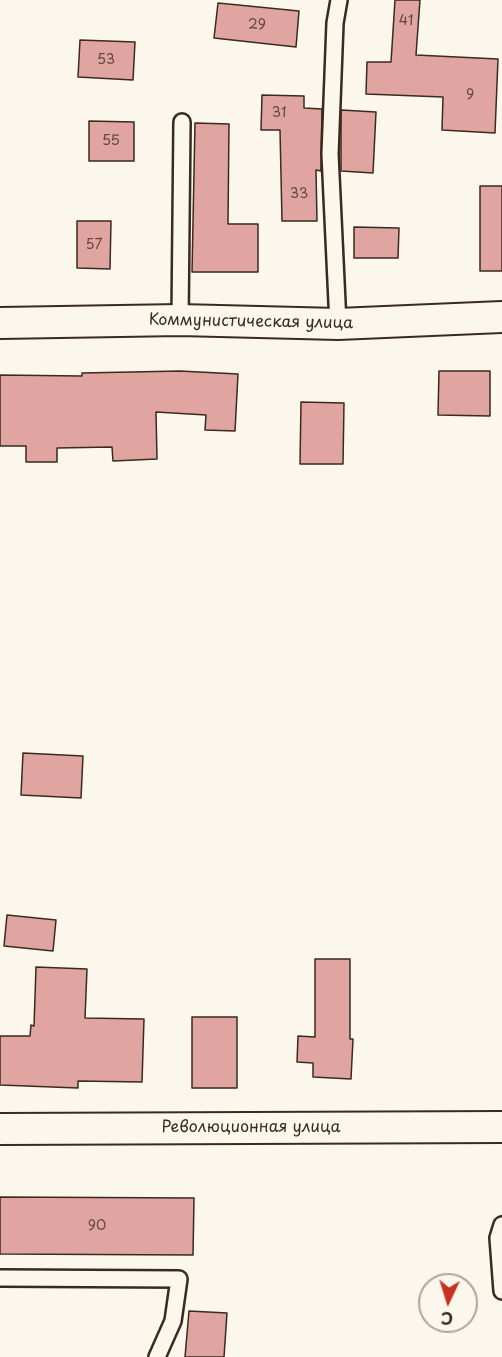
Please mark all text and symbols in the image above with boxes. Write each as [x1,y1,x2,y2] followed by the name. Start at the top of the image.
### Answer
[399,13,413,29] house number: 41
[248,17,266,33] house number: 29
[97,52,115,68] house number: 53
[466,87,474,103] house number: 9
[272,105,286,121] house number: 31
[102,133,120,149] house number: 55
[290,186,308,202] house number: 33
[86,237,102,253] house number: 57
[149,311,353,333] street label: Коммунистическая улица
[161,1118,341,1138] street label: Революционная улица
[88,1218,106,1234] house number: 90
[418,1273,478,1333] north arrow
[440,1307,454,1331] text: С

